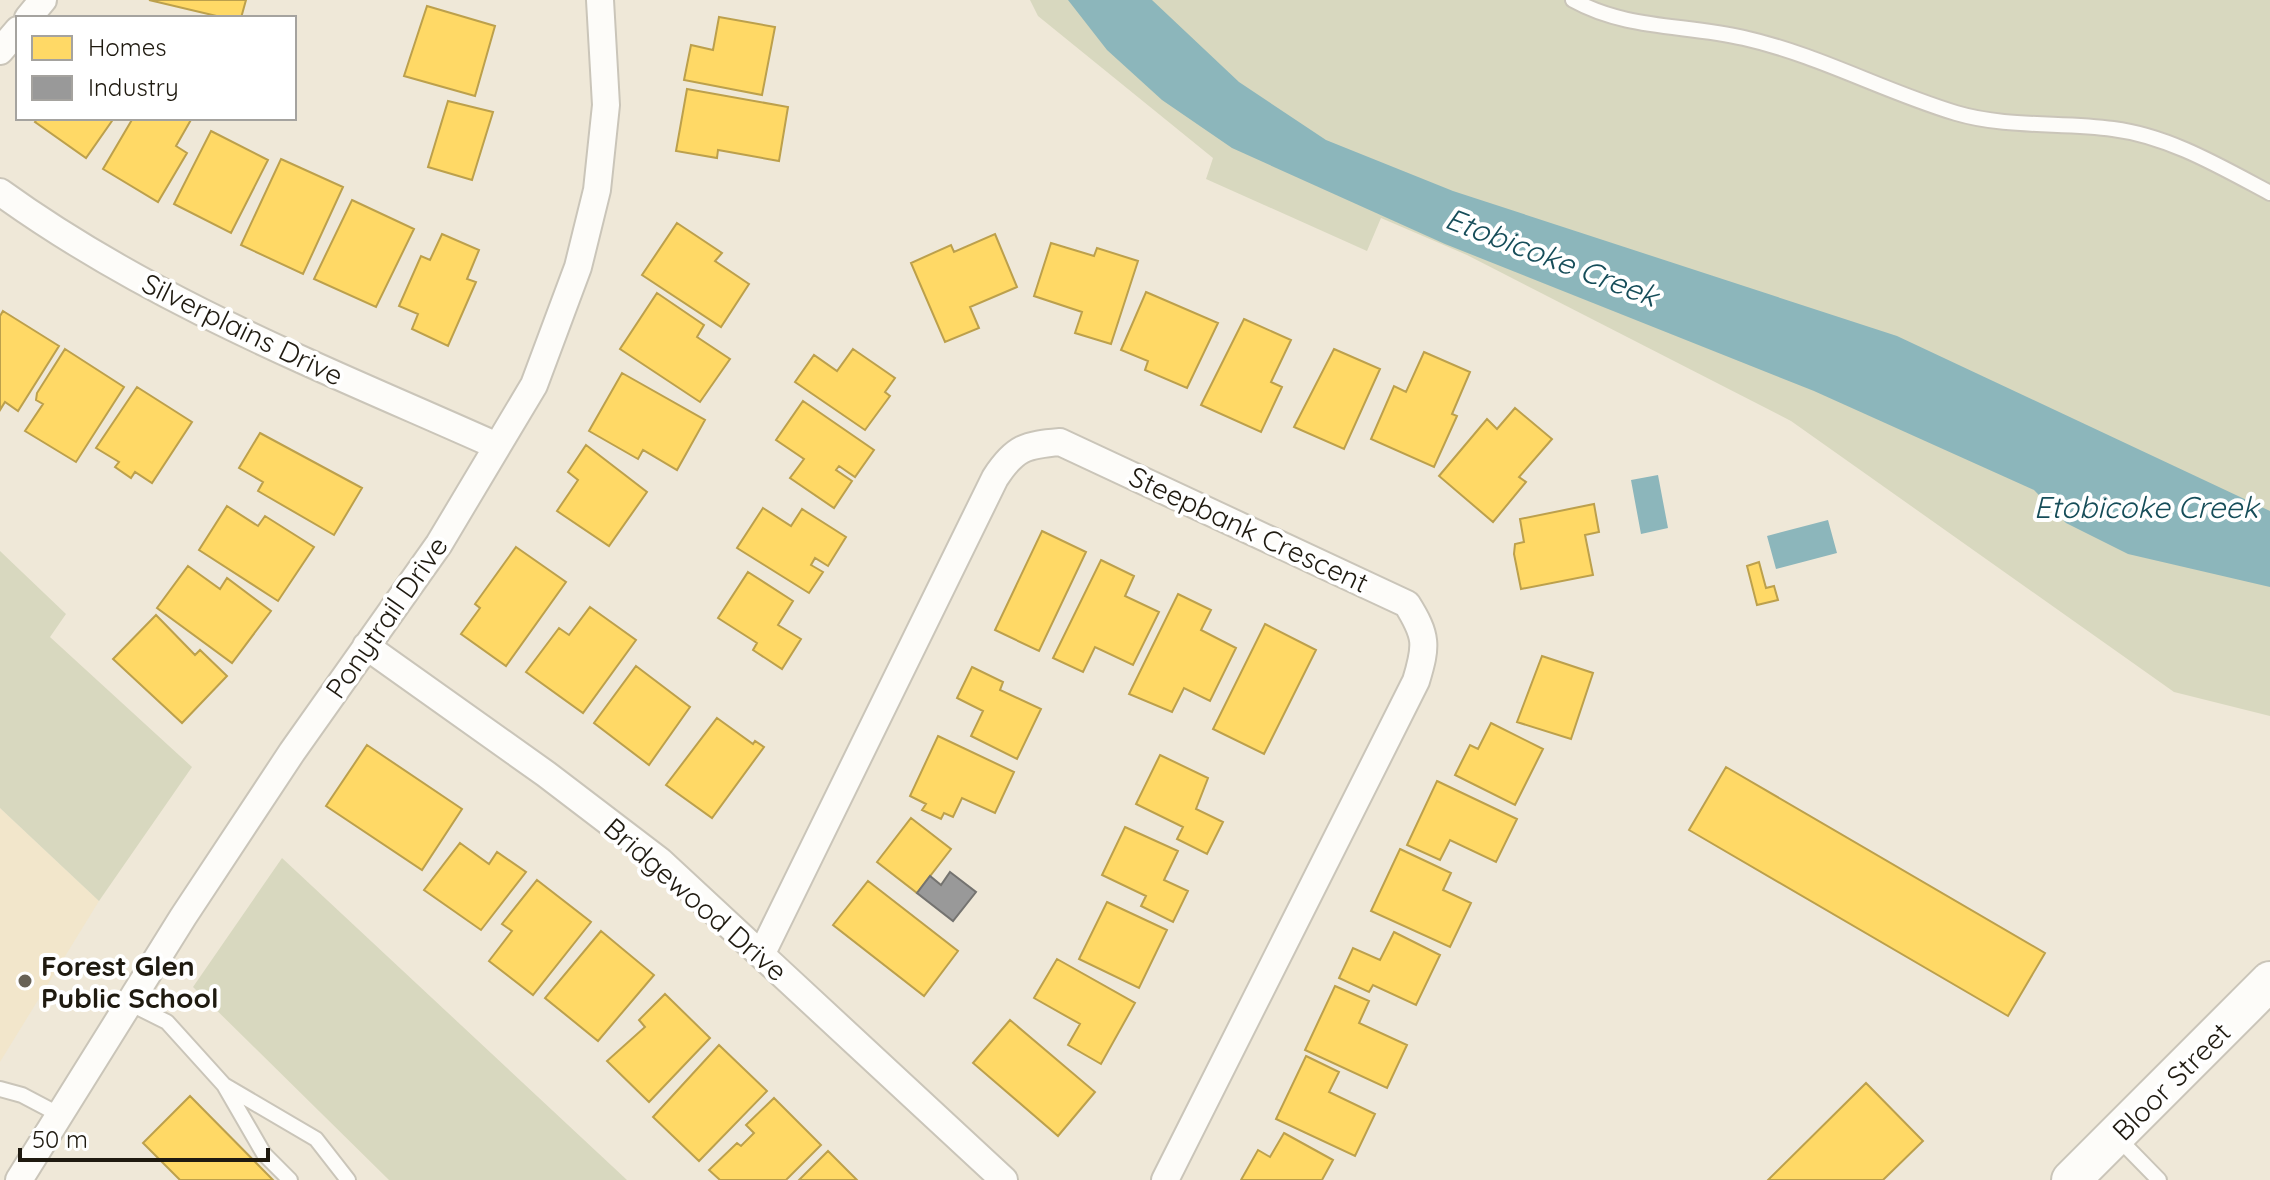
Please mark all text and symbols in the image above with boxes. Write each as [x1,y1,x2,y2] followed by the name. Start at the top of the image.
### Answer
[16,16,296,120] legend
[88,32,166,62] text: Homes
[88,72,179,102] text: Industry
[1440,199,1666,316] water label: Etobicoke Creek
[137,265,349,393] street label: Silverplains Drive
[1124,458,1374,600] street label: Steepbank Crescent
[2034,488,2261,526] water label: Etobicoke Creek
[317,529,455,705] street label: Ponytrail Drive
[597,810,795,988] street label: Bridgewood Drive
[41,948,219,1015] place label: Forest Glen Public School
[16,972,34,990] marker: Forest Glen Public School
[2105,1015,2237,1147] street label: Bloor Street
[20,1112,268,1162] scale bar
[32,1124,88,1154] text: 50 m

